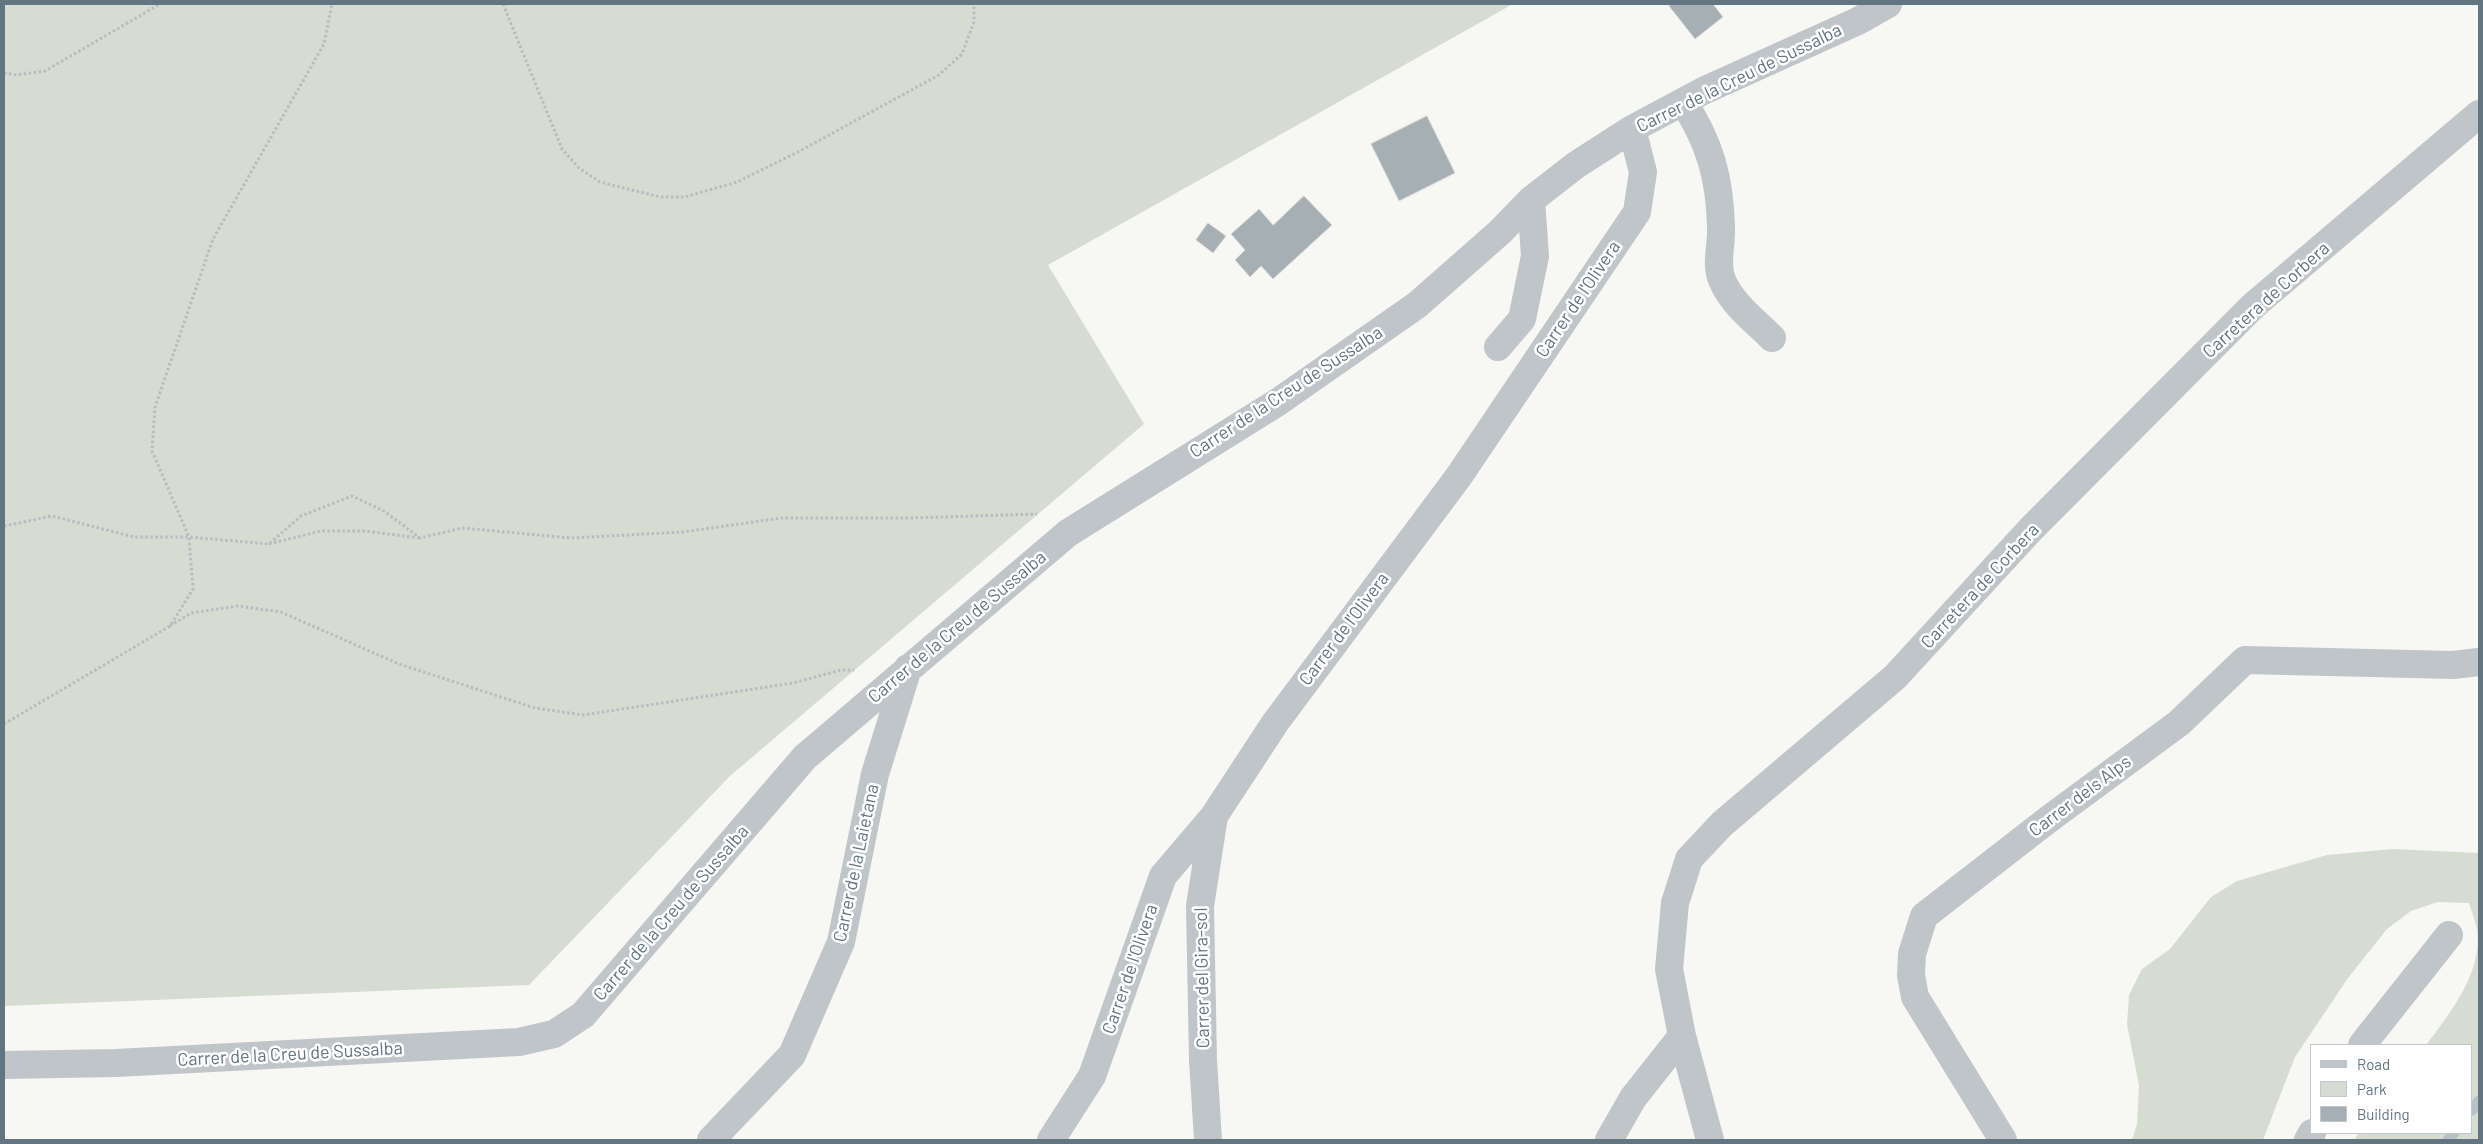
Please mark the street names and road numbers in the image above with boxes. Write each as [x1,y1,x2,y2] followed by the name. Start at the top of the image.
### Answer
[1633,19,1845,137] street label: Carrer de la Creu de Sussalba
[1531,237,1625,361] street label: Carrer de l'Olivera
[2198,237,2334,363] street label: Carretera de Corbera
[1186,322,1386,462] street label: Carrer de la Creu de Sussalba
[1917,519,2043,653] street label: Carretera de Corbera
[864,546,1050,708] street label: Carrer de la Creu de Sussalba
[1295,568,1393,690] street label: Carrer de l'Olivera
[2025,751,2135,841] street label: Carrer dels Alps
[829,782,883,944] street label: Carrer de la Laietana
[589,821,753,1005] street label: Carrer de la Creu de Sussalba
[1098,901,1162,1037] street label: Carrer de l'Olivera
[1190,907,1214,1049] street label: Carrer del Gira-sol
[177,1037,403,1071] street label: Carrer de la Creu de Sussalba

